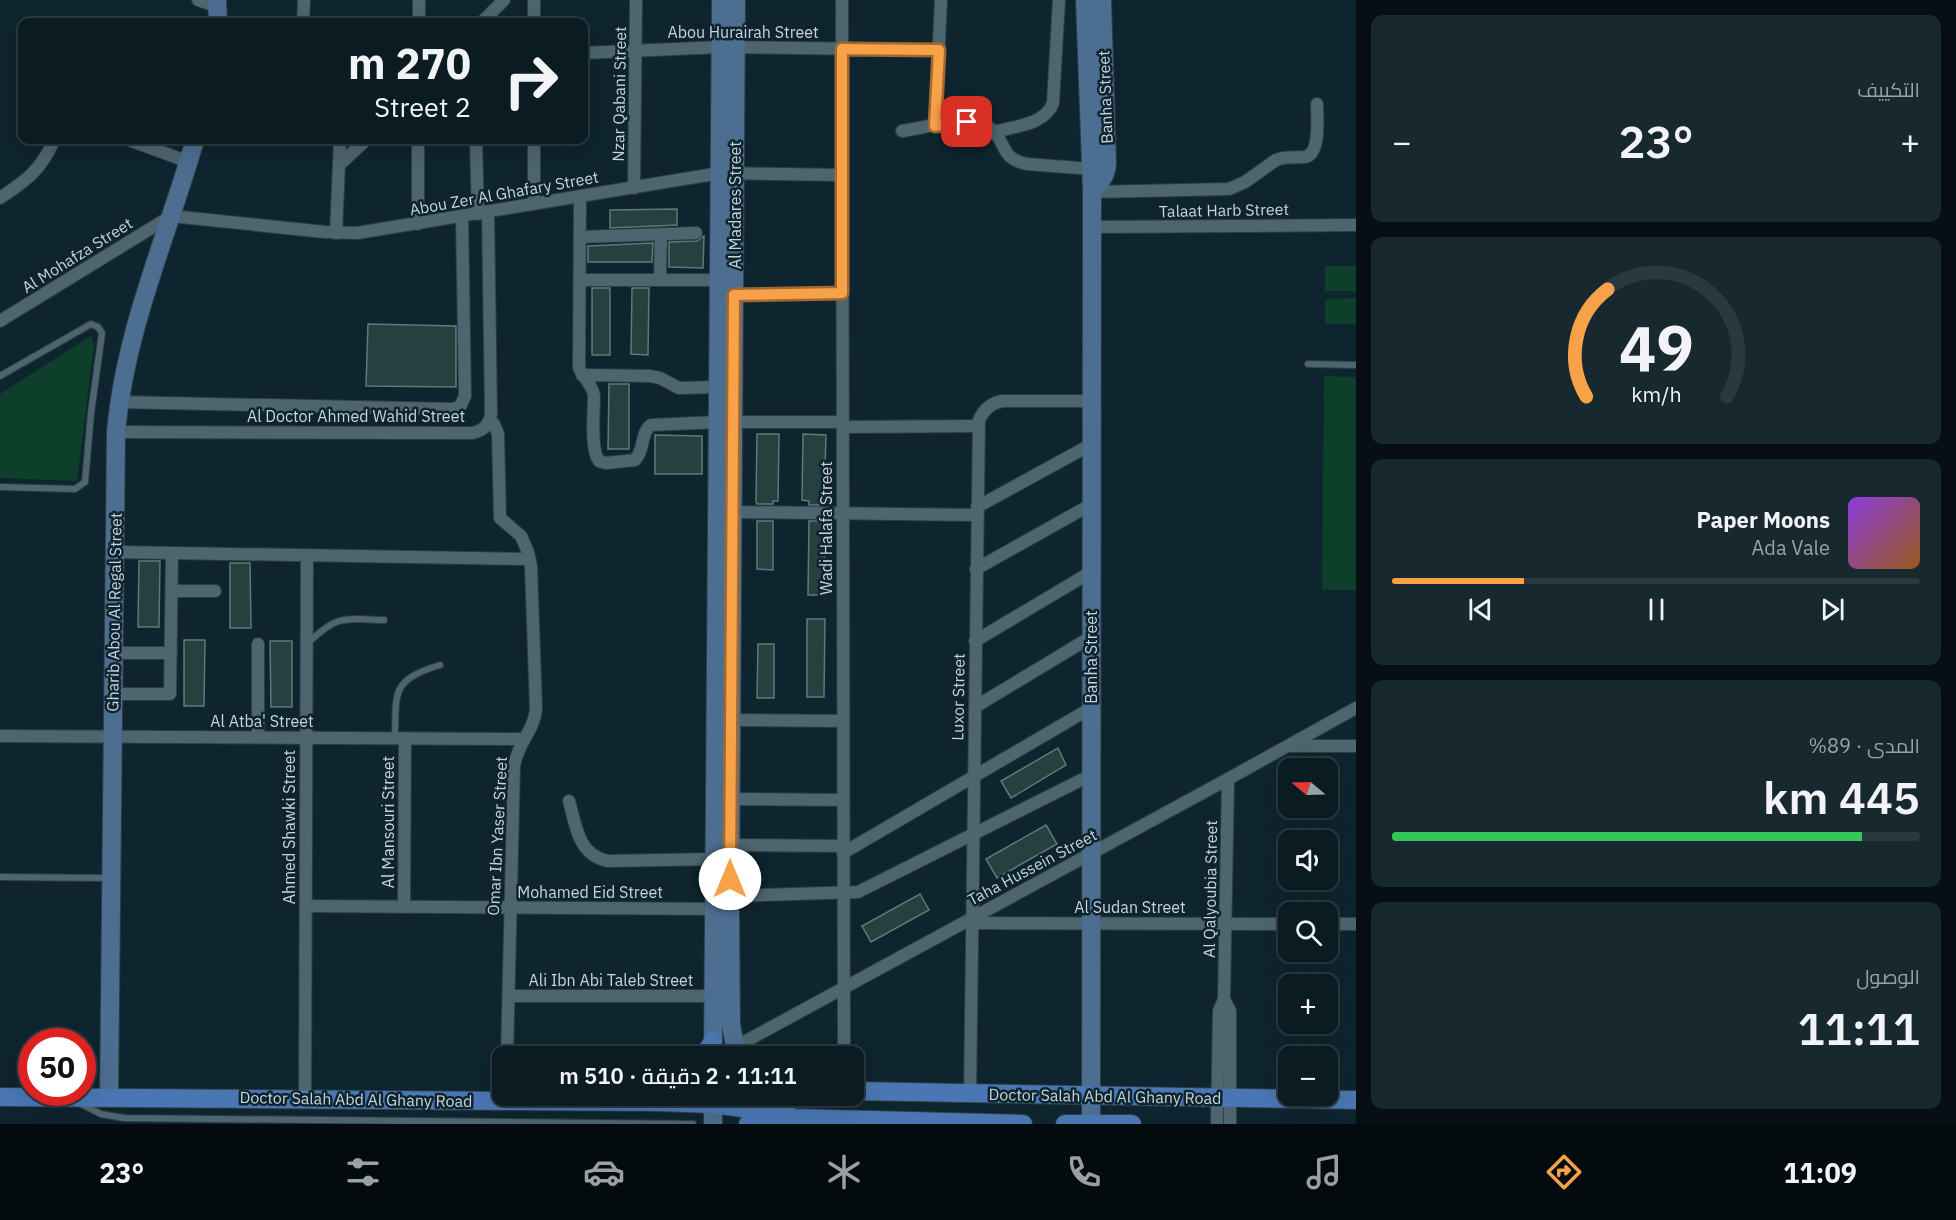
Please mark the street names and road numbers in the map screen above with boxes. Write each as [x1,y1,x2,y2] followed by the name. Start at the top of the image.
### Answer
[667,22,819,42] street label: Abou Hurairah Street
[608,26,630,162] street label: Nzar Qabani Street
[1093,50,1117,144] street label: Banha Street
[725,141,745,269] street label: Al Madares Street
[408,167,600,219] street label: Abou Zer Al Ghafary Street
[1159,199,1289,221] street label: Talaat Harb Street
[18,213,136,297] street label: Al Mohafza Street
[247,406,465,426] street label: Al Doctor Ahmed Wahid Street
[816,461,836,595] street label: Wadi Halafa Street
[102,512,126,712] street label: Gharib Abou Al Regal Street
[1081,610,1101,704] street label: Banha Street
[947,653,969,741] street label: Luxor Street
[210,711,314,731] street label: Al Atba' Street
[279,750,299,904] street label: Ahmed Shawki Street
[378,756,398,888] street label: Al Mansouri Street
[483,756,511,916] street label: Omar Ibn Yaser Street
[1199,820,1221,958] street label: Al Qalyoubia Street
[964,825,1100,909] street label: Taha Hussein Street
[517,882,663,902] street label: Mohamed Eid Street
[1074,897,1186,917] street label: Al Sudan Street
[529,970,693,990] street label: Ali Ibn Abi Taleb Street
[988,1084,1222,1108] street label: Doctor Salah Abd Al Ghany Road
[239,1087,473,1111] street label: Doctor Salah Abd Al Ghany Road

